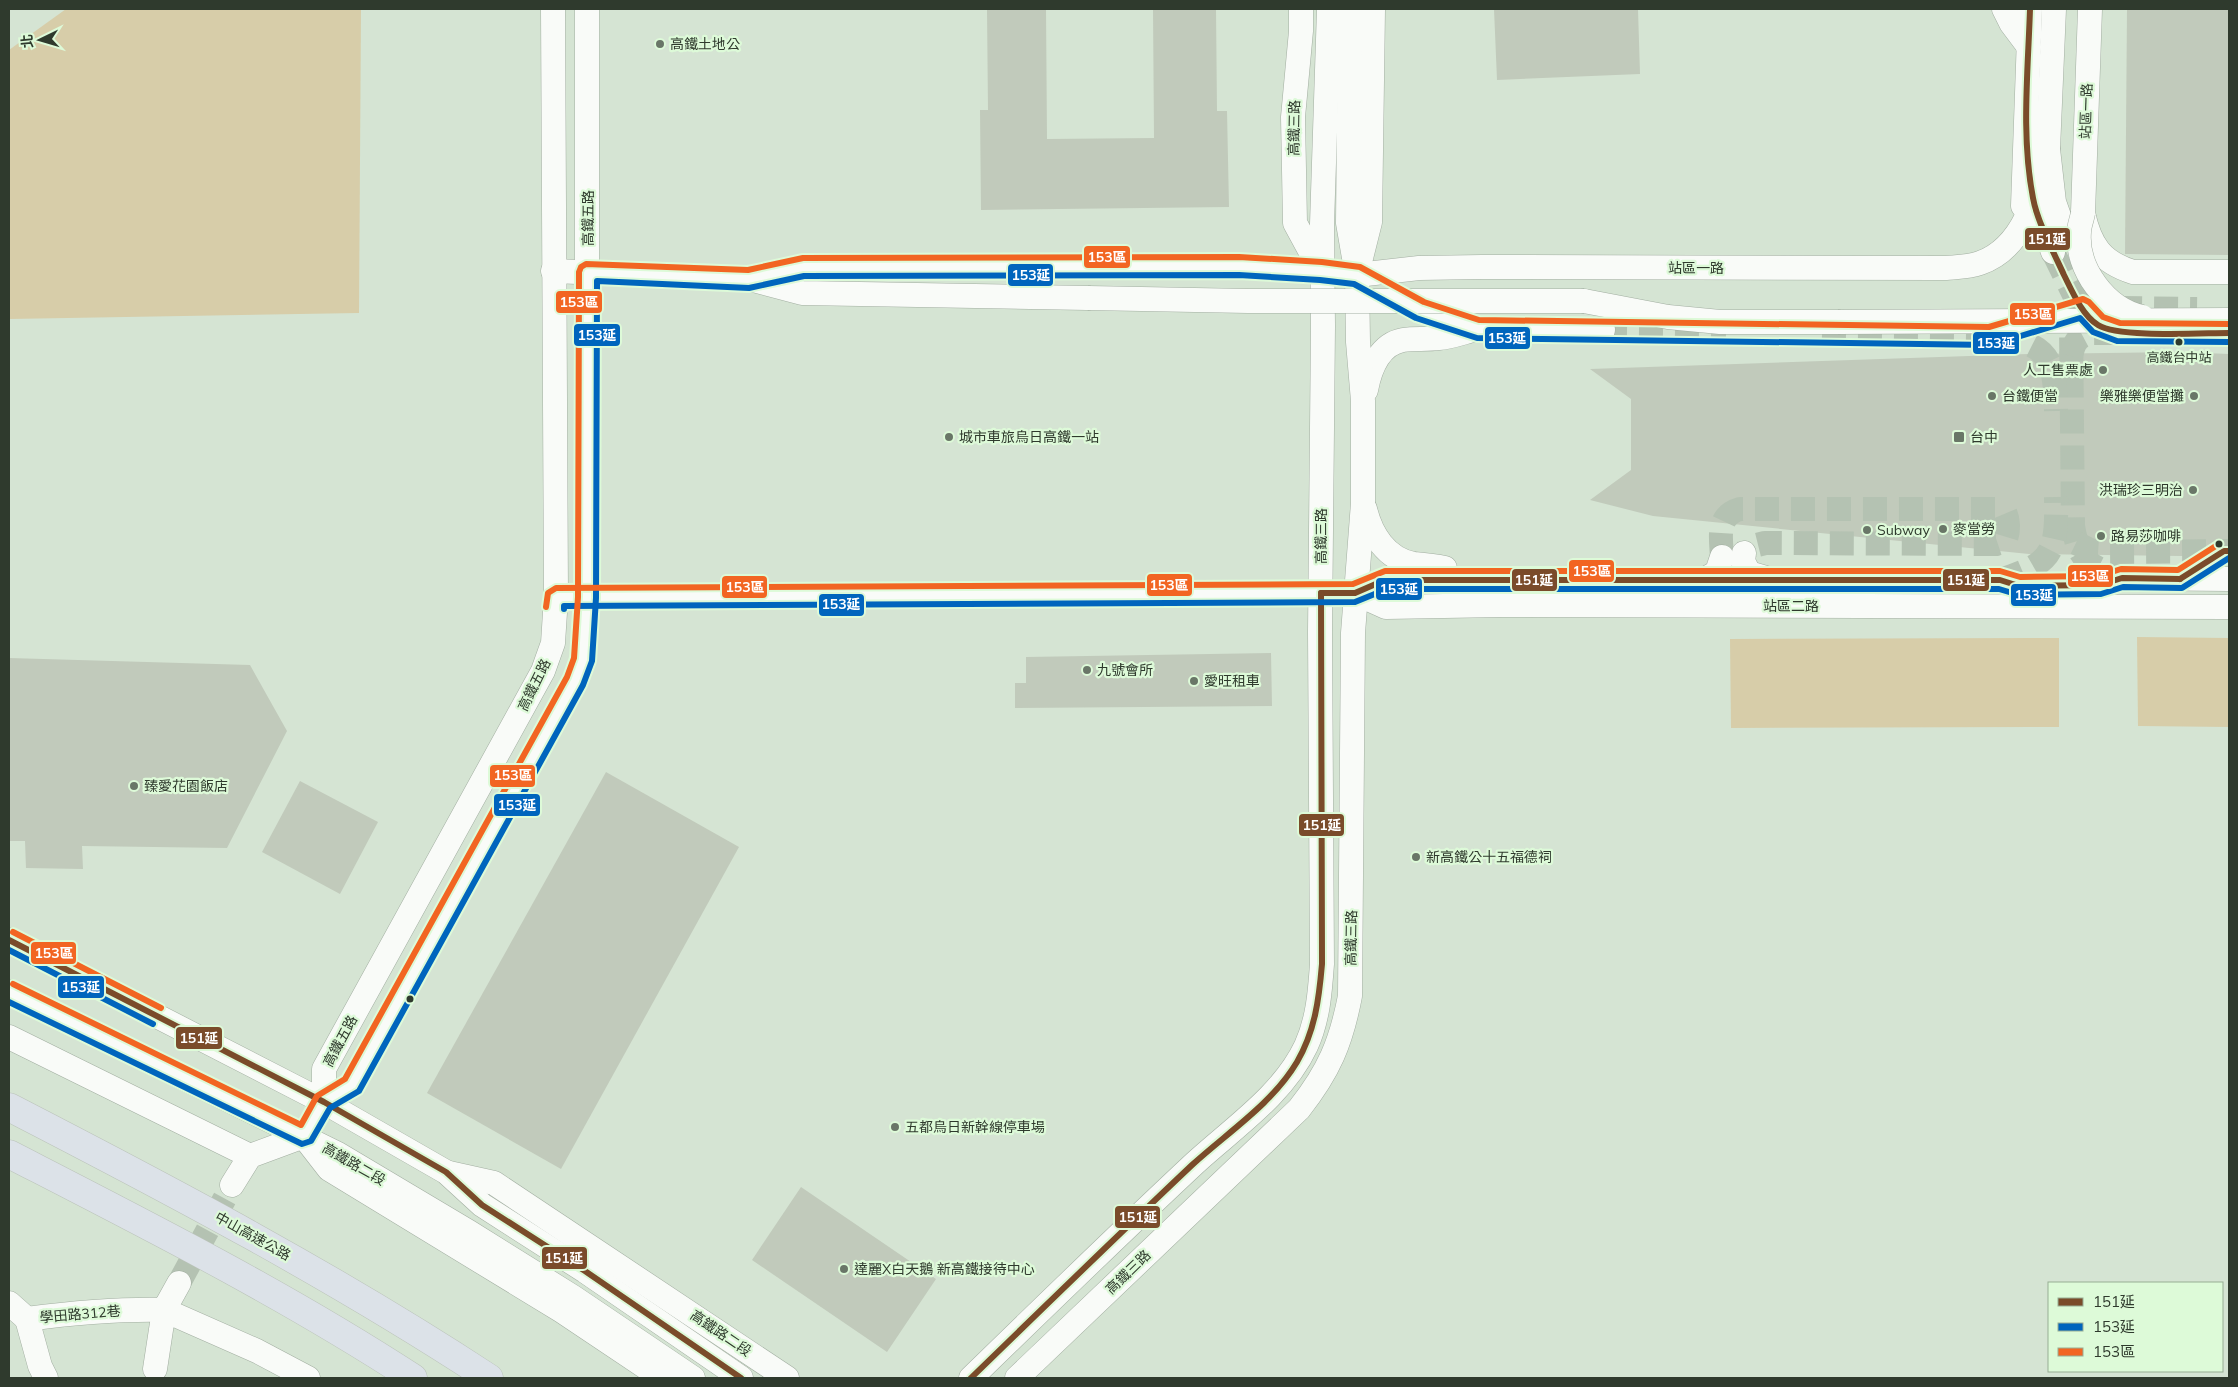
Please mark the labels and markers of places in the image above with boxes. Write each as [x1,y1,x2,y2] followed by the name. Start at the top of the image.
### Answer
[670,35,740,53] place label: 高鐵土地公
[654,38,666,50] marker: 高鐵土地公
[2174,337,2184,347] marker: 高鐵台中站
[2146,349,2212,365] place label: 高鐵台中站
[2023,361,2093,379] place label: 人工售票處
[2097,364,2109,376] marker: 人工售票處
[2002,387,2058,405] place label: 台鐵便當
[2100,387,2184,405] place label: 樂雅樂便當攤
[1986,390,1998,402] marker: 台鐵便當
[2188,390,2200,402] marker: 樂雅樂便當攤
[959,428,1099,446] place label: 城市車旅烏日高鐵一站
[1970,428,1998,446] place label: 台中
[1952,430,1966,444] marker: 台中
[943,431,955,443] marker: 城市車旅烏日高鐵一站
[2099,481,2183,499] place label: 洪瑞珍三明治
[2187,484,2199,496] marker: 洪瑞珍三明治
[1953,520,1995,538] place label: 麥當勞
[1877,521,1930,539] place label: Subway
[1937,523,1949,535] marker: 麥當勞
[1861,524,1873,536] marker: Subway
[2111,527,2181,545] place label: 路易莎咖啡
[2095,530,2107,542] marker: 路易莎咖啡
[2214,539,2224,549] unlabelled marker
[1097,661,1153,679] place label: 九號會所
[1081,664,1093,676] marker: 九號會所
[1204,672,1260,690] place label: 愛旺租車
[1188,675,1200,687] marker: 愛旺租車
[144,777,228,795] place label: 臻愛花園飯店
[128,780,140,792] marker: 臻愛花園飯店
[1426,848,1552,866] place label: 新高鐵公十五福德祠
[1410,851,1422,863] marker: 新高鐵公十五福德祠
[405,994,415,1004] unlabelled marker
[905,1118,1045,1136] place label: 五都烏日新幹線停車場
[889,1121,901,1133] marker: 五都烏日新幹線停車場
[854,1260,1035,1278] place label: 達麗X白天鵝 新高鐵接待中心
[838,1263,850,1275] marker: 達麗X白天鵝 新高鐵接待中心

